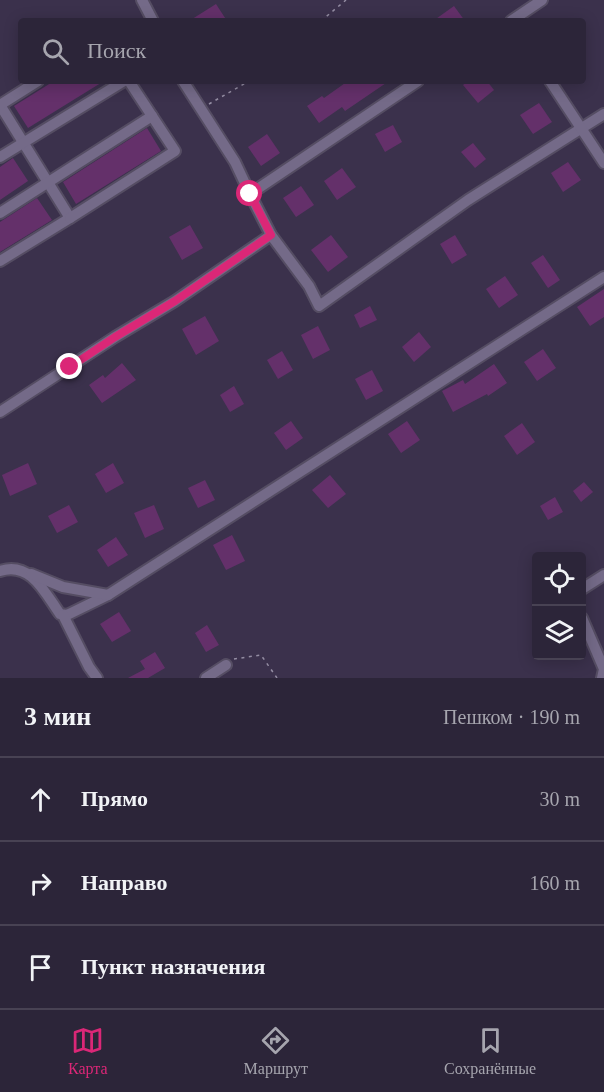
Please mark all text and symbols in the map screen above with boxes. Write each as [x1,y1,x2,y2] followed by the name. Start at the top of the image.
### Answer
[18,18,586,84] search box
[39,35,72,68] icon: search
[87,38,146,63] text: Поиск
[236,180,262,206] route start
[56,353,82,379] route end
[532,552,586,660] map controls
[532,552,586,606] button: locate
[532,606,586,660] button: layers
[24,702,91,731] text: 3 мин
[443,706,580,728] text: Пешком · 190 m
[24,783,57,816] icon: ahead
[81,786,148,811] text: Прямо
[539,788,580,810] text: 30 m
[24,867,57,900] icon: right
[81,870,167,895] text: Направо
[529,872,580,894] text: 160 m
[24,951,57,984] icon: arrive
[81,954,266,979] text: Пункт назначения
[68,1024,108,1078] tab: Карта
[244,1024,308,1078] tab: Маршрут
[444,1024,536,1078] tab: Сохранённые

